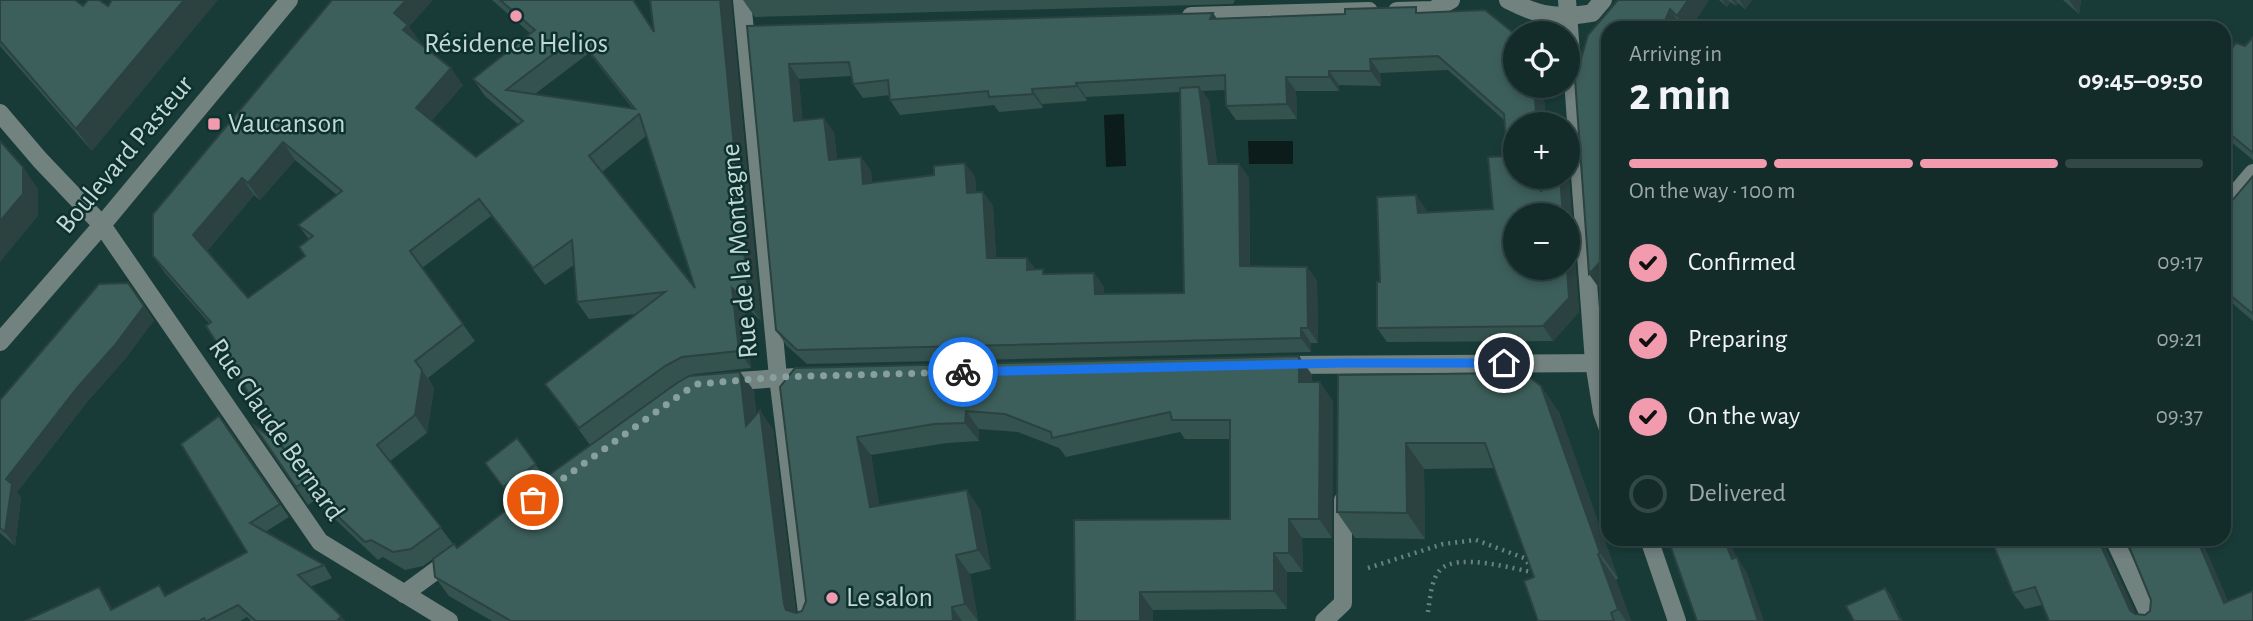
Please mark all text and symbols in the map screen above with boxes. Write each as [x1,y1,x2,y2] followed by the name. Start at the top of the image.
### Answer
[508,8,524,24] marker: Résidence Helios
[1503,21,1580,280] map controls
[1503,21,1580,98] button: locate
[424,30,608,58] place label: Résidence Helios
[1629,43,1722,66] text: Arriving in
[2078,67,2203,93] text: 09:45–09:50
[51,71,199,239] street label: Boulevard Pasteur
[1629,72,1731,118] text: 2 min
[228,110,345,138] place label: Vaucanson
[1503,112,1580,189] button: +
[206,116,222,132] marker: Vaucanson
[717,142,763,360] street label: Rue de la Montagne
[1629,180,1796,203] text: On the way · 100 m
[1503,203,1580,280] button: −
[1629,244,1667,282] icon: check
[1688,249,1796,275] text: Confirmed
[2157,251,2203,274] text: 09:17
[1629,321,1667,359] icon: check
[1688,326,1787,352] text: Preparing
[2156,328,2203,351] text: 09:21
[1474,333,1534,393] pin
[203,334,349,526] street label: Rue Claude Bernard
[928,337,998,407] courier
[1485,344,1523,382] icon: home
[944,353,982,391] icon: bike
[1629,398,1667,436] icon: check
[1688,403,1800,429] text: On the way
[2156,405,2203,428] text: 09:37
[503,470,563,530] pin
[1688,480,1786,506] text: Delivered
[514,481,552,519] icon: bag
[846,584,933,612] place label: Le salon
[824,590,840,606] marker: Le salon

